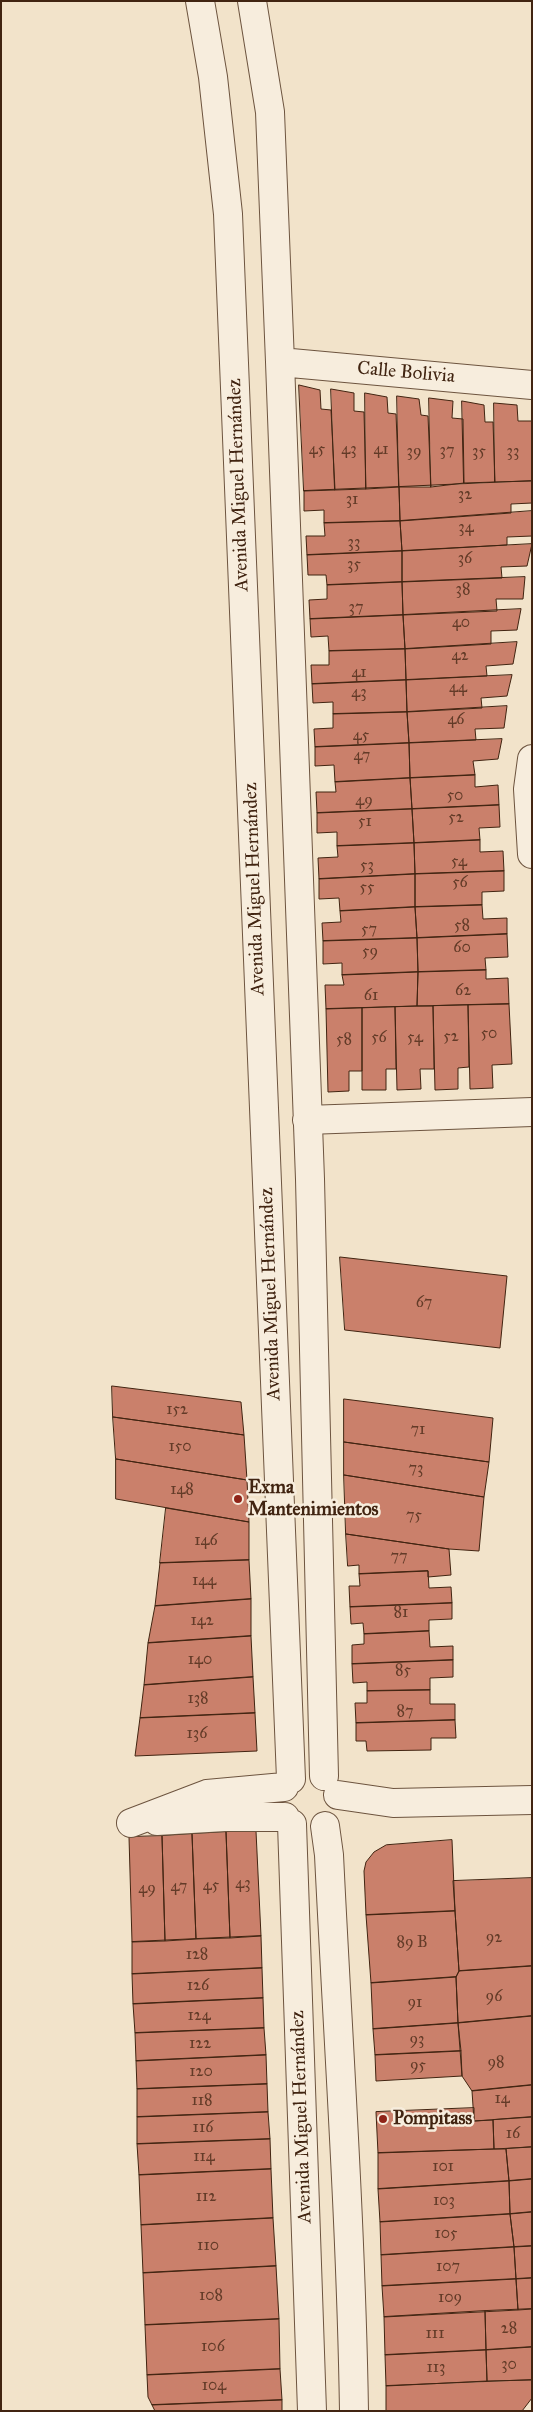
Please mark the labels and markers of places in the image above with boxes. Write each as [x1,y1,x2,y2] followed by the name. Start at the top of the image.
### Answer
[248,1477,379,1521] place label: Exma Mantenimientos
[232,1493,244,1505] marker: Exma Mantenimientos
[393,2108,472,2130] place label: Pompitass
[377,2113,389,2125] marker: Pompitass

